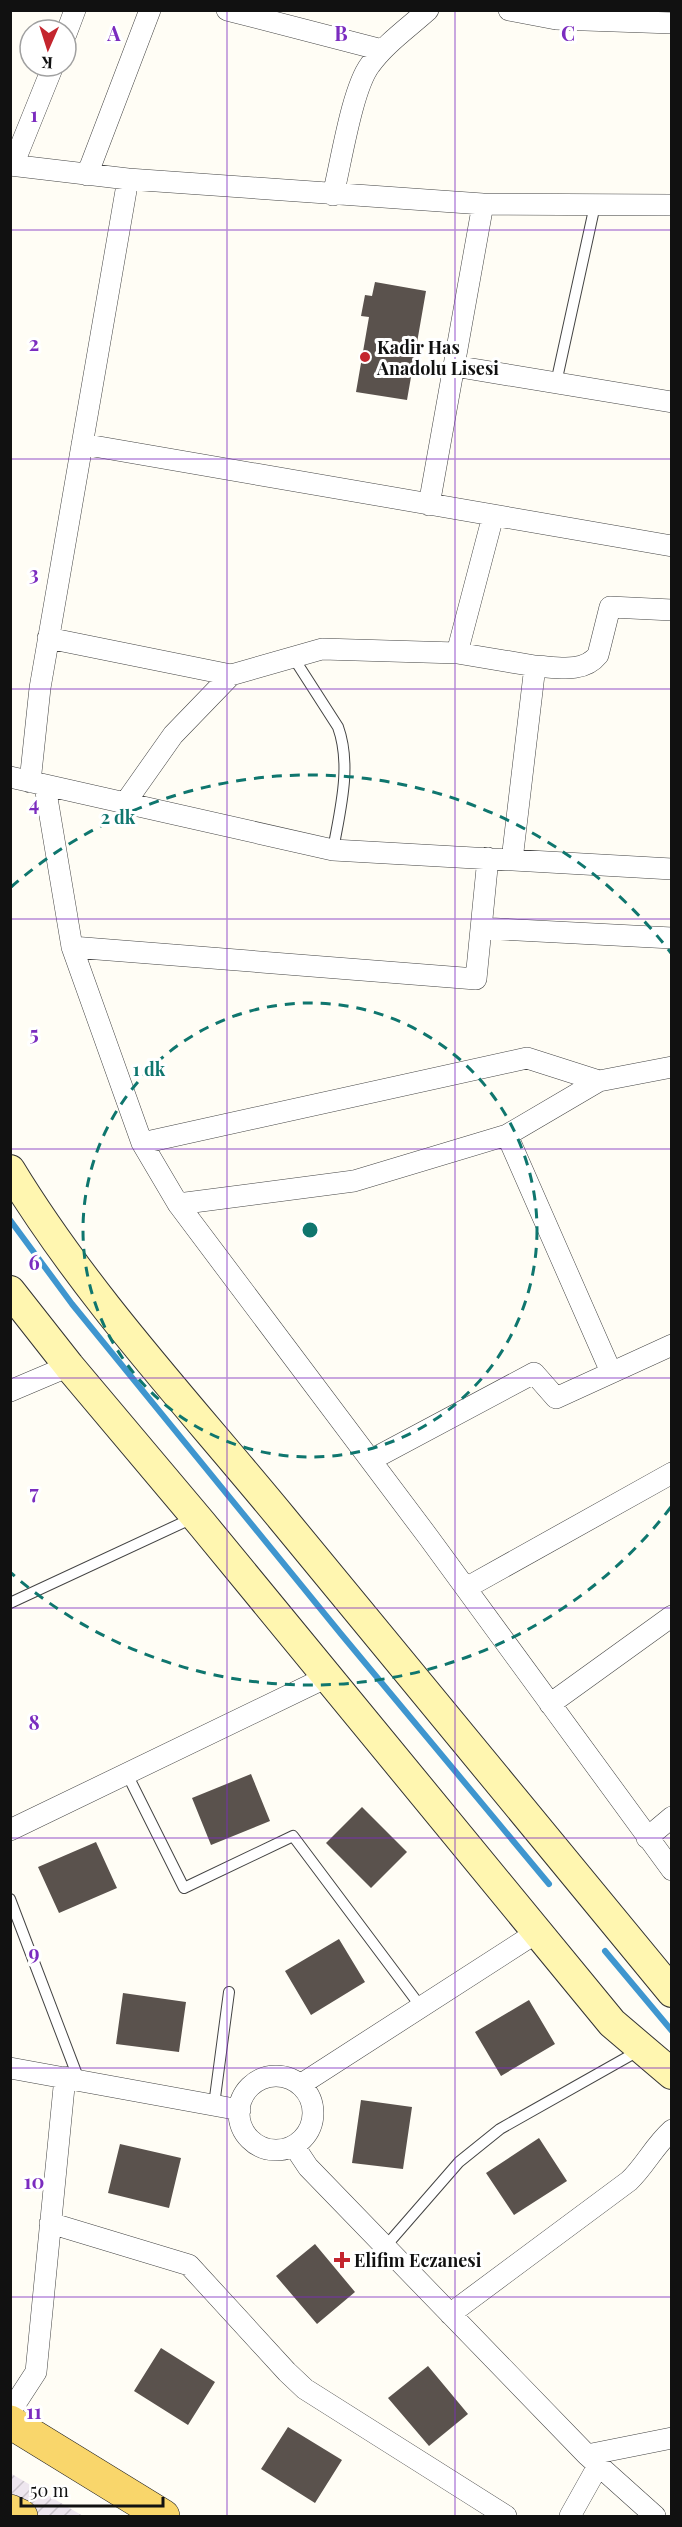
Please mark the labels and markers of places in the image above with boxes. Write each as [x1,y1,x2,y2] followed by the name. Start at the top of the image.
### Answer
[376,335,499,380] place label: Kadir Has Anadolu Lisesi
[358,350,372,364] marker: Kadir Has Anadolu Lisesi
[300,1220,320,1240] centre of rings
[354,2248,482,2272] place label: Elifim Eczanesi
[335,2253,349,2267] marker: Elifim Eczanesi

